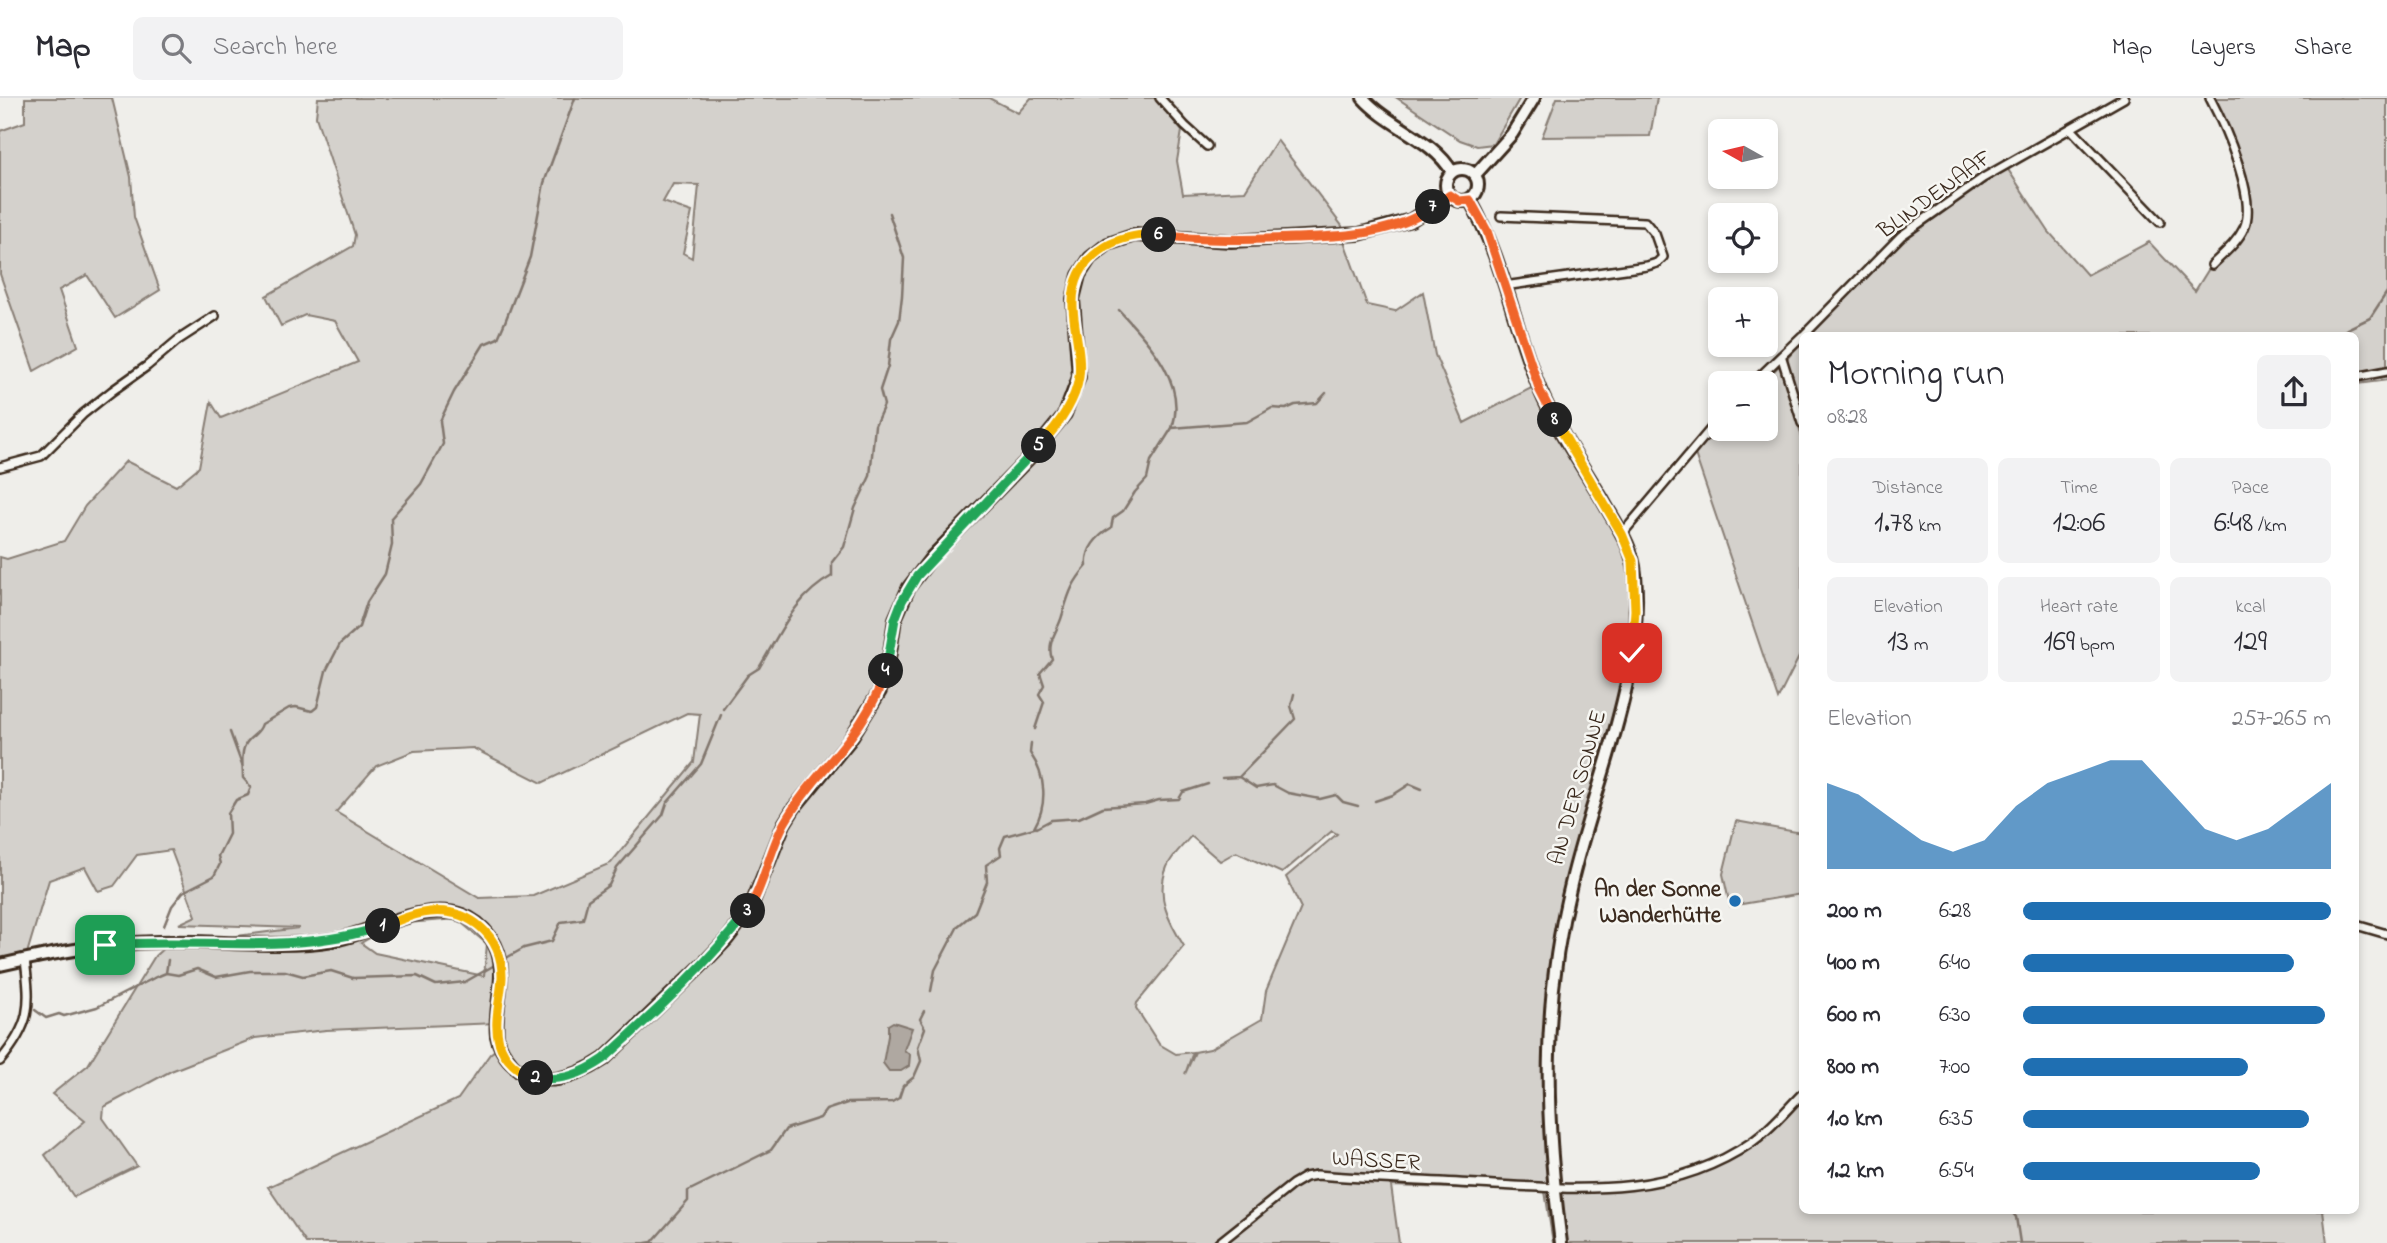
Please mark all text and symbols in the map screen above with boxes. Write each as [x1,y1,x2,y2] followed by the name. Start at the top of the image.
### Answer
[133,17,623,80] search box
[35,24,91,72] text: Map
[157,29,195,67] icon: search
[213,29,337,67] text: Search here
[2112,31,2152,66] text: Map
[2190,31,2256,66] text: Layers
[2294,31,2352,66] text: Share
[1708,119,1778,189] north arrow
[1708,119,1778,441] map controls
[1871,142,2000,248] street label: BLINDENAAF
[1416,190,1450,224] pin: 7
[1429,193,1436,220] text: 7
[1708,203,1778,273] button: locate
[1142,218,1176,252] pin: 6
[1154,221,1163,248] text: 6
[1708,287,1778,357] button: +
[1827,347,2005,403] text: Morning run
[2257,355,2331,429] button: share
[1708,371,1778,441] button: −
[1827,401,1868,434] text: 08:28
[1538,402,1572,438] pin: 8
[1551,406,1558,433] text: 8
[1021,428,1056,464] pin: 5
[1033,432,1044,459] text: 5
[1873,475,1943,502] text: Distance
[2060,475,2098,502] text: Time
[2232,475,2269,502] text: Pace
[1874,502,1913,546] text: 1.78
[2052,502,2106,546] text: 12:06
[2214,502,2253,546] text: 6:48
[1913,513,1941,540] text: km
[2253,513,2287,540] text: /km
[1873,594,1943,621] text: Elevation
[2040,594,2118,621] text: Heart rate
[2235,594,2265,621] text: kcal
[1887,621,1909,665] text: 13
[2043,621,2075,665] text: 169
[2234,621,2267,665] text: 129
[1602,623,1662,683] pin
[1909,632,1928,659] text: m
[2075,632,2115,659] text: bpm
[1613,634,1651,672] icon: check
[868,654,903,688] pin: 4
[882,657,889,684] text: 4
[1827,703,1912,736] text: Elevation
[2232,703,2331,736] text: 257–265 m
[1541,706,1616,869] street label: AN DER SONNE
[1594,874,1722,933] place label: An der Sonne Wanderhütte
[1727,893,1743,909] marker: An der Sonne Wanderhütte
[730,894,766,928] pin: 3
[1827,895,1882,928] text: 200 m
[1939,895,1971,928] text: 6:28
[744,897,751,924] text: 3
[366,908,400,944] pin: 1
[379,912,386,939] text: 1
[75,915,135,975] pin
[86,926,124,964] icon: arrive
[1827,947,1880,980] text: 400 m
[1939,947,1971,980] text: 6:40
[1827,999,1881,1032] text: 600 m
[1939,999,1971,1032] text: 6:30
[1827,1051,1879,1084] text: 800 m
[1939,1051,1970,1084] text: 7:00
[518,1060,554,1096] pin: 2
[531,1064,540,1091] text: 2
[1827,1103,1883,1136] text: 1.0 km
[1939,1103,1974,1136] text: 6:35
[1331,1143,1421,1180] street label: WASSER
[1827,1155,1884,1188] text: 1.2 km
[1939,1155,1974,1188] text: 6:54

